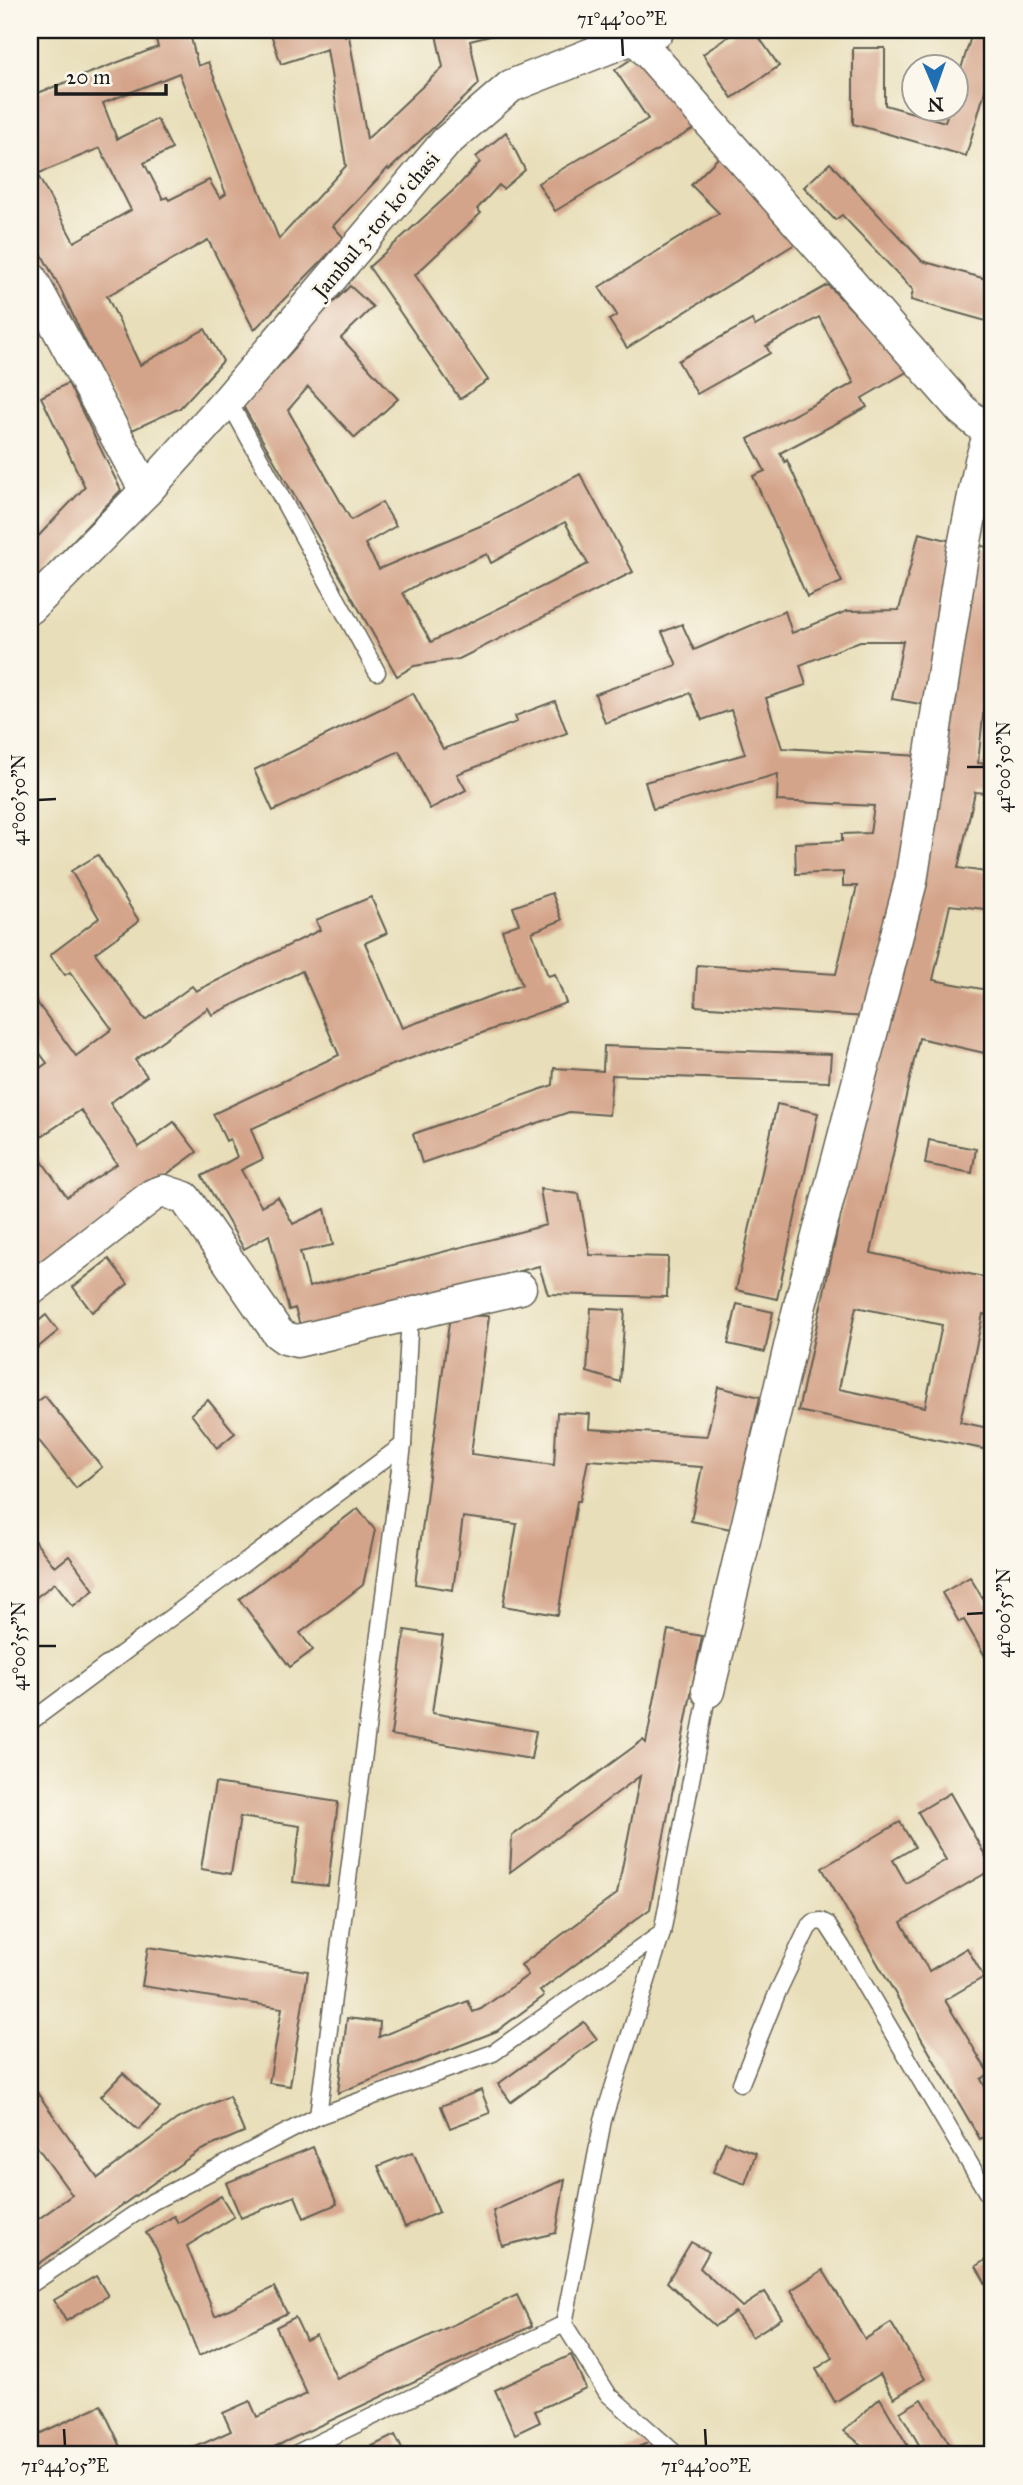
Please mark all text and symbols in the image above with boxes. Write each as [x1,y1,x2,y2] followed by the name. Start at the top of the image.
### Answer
[577,8,667,30] text: 71°44'00"E
[56,52,166,96] scale bar
[900,52,970,122] north arrow
[66,64,111,90] text: 20 m
[927,93,944,116] text: N
[306,146,445,305] street label: Jambul 3-tor koʻchasi
[993,721,1015,813] text: 41°00'50"N
[8,754,30,846] text: 41°00'50"N
[993,1568,1015,1658] text: 41°00'55"N
[8,1601,30,1691] text: 41°00'55"N
[21,2455,109,2477] text: 71°44'05"E
[661,2455,751,2477] text: 71°44'00"E

